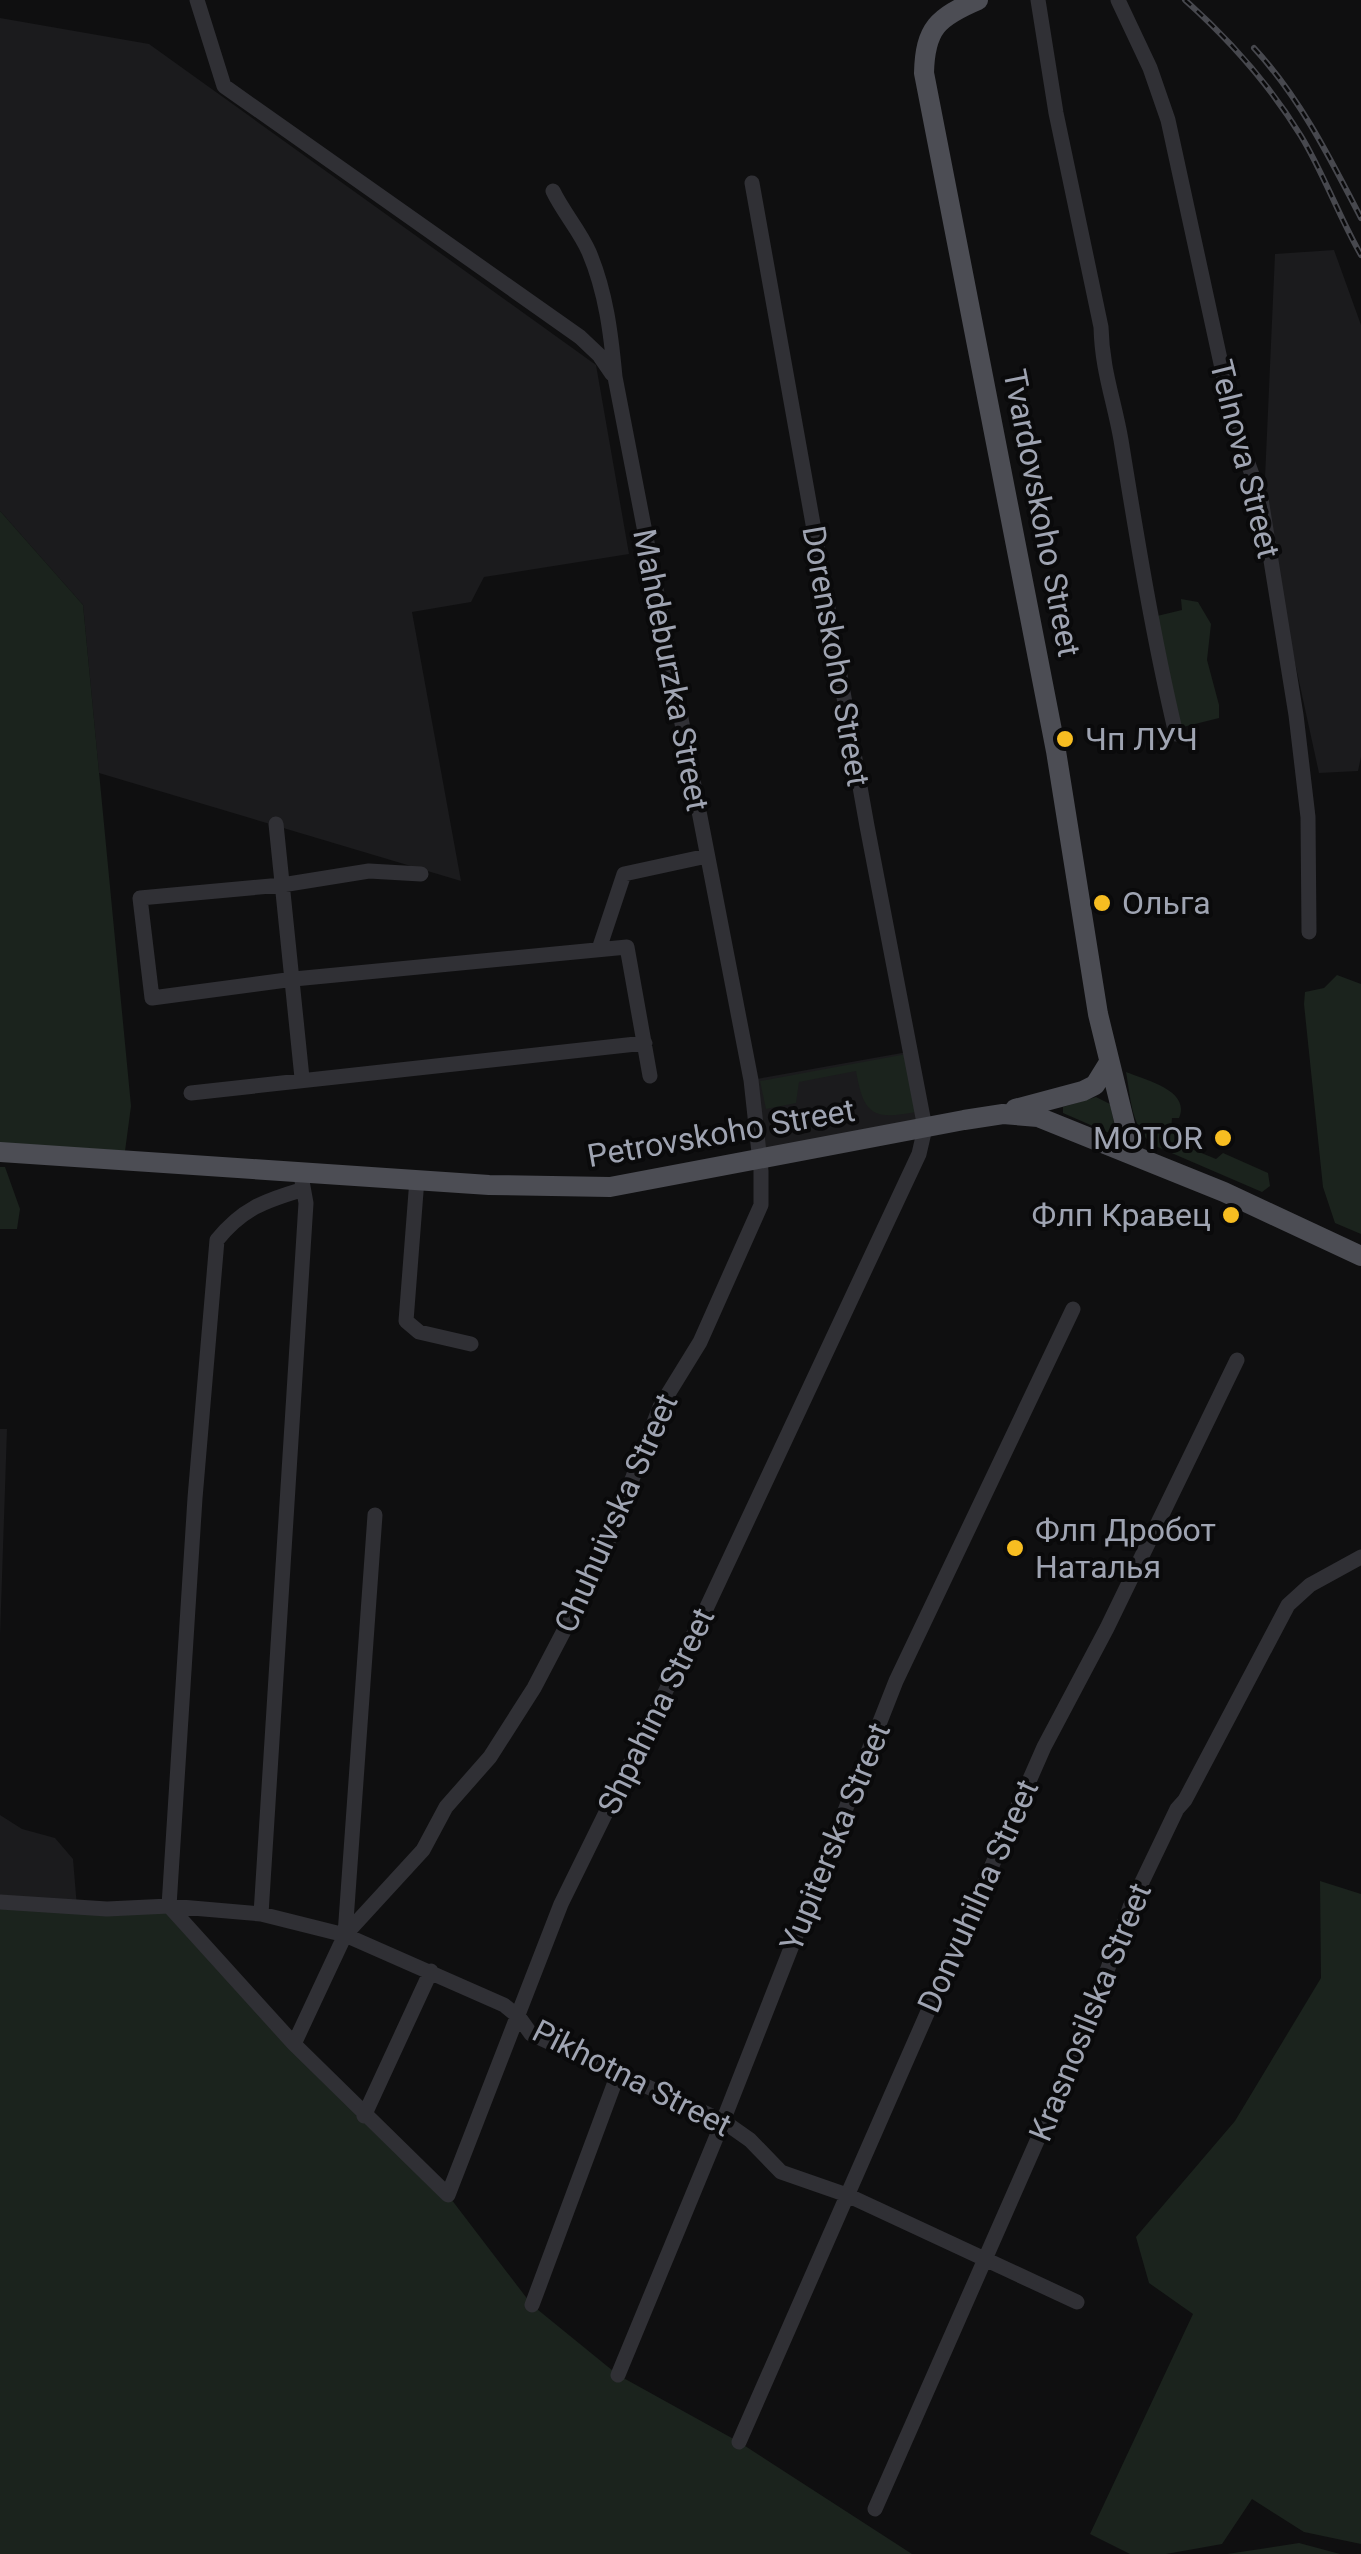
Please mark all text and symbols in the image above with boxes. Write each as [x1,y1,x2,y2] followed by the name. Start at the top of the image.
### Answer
[1202,356,1288,562] street label: Telnova Street
[995,366,1089,660] street label: Tvardovskoho Street
[794,523,878,789] street label: Dorenskoho Street
[625,526,717,814] street label: Mahdeburzka Street
[1085,720,1198,758] place label: Чп ЛУЧ
[1054,728,1076,750] marker: Чп ЛУЧ
[1122,884,1211,922] place label: Ольга
[1091,892,1113,914] marker: Ольга
[584,1091,858,1175] street label: Petrovskoho Street
[1093,1119,1203,1157] place label: MOTOR
[1212,1127,1234,1149] marker: MOTOR
[1032,1196,1211,1234] place label: Флп Кравец
[1220,1204,1242,1226] marker: Флп Кравец
[546,1388,686,1638] street label: Chuhuivska Street
[1035,1511,1216,1586] place label: Флп Дробот Наталья
[1004,1537,1026,1559] marker: Флп Дробот Наталья
[590,1602,722,1820] street label: Shpahina Street
[772,1717,898,1957] street label: Yupiterska Street
[910,1774,1046,2018] street label: Donvuhilna Street
[1021,1878,1159,2146] street label: Krasnosilska Street
[526,2012,738,2144] street label: Pikhotna Street

